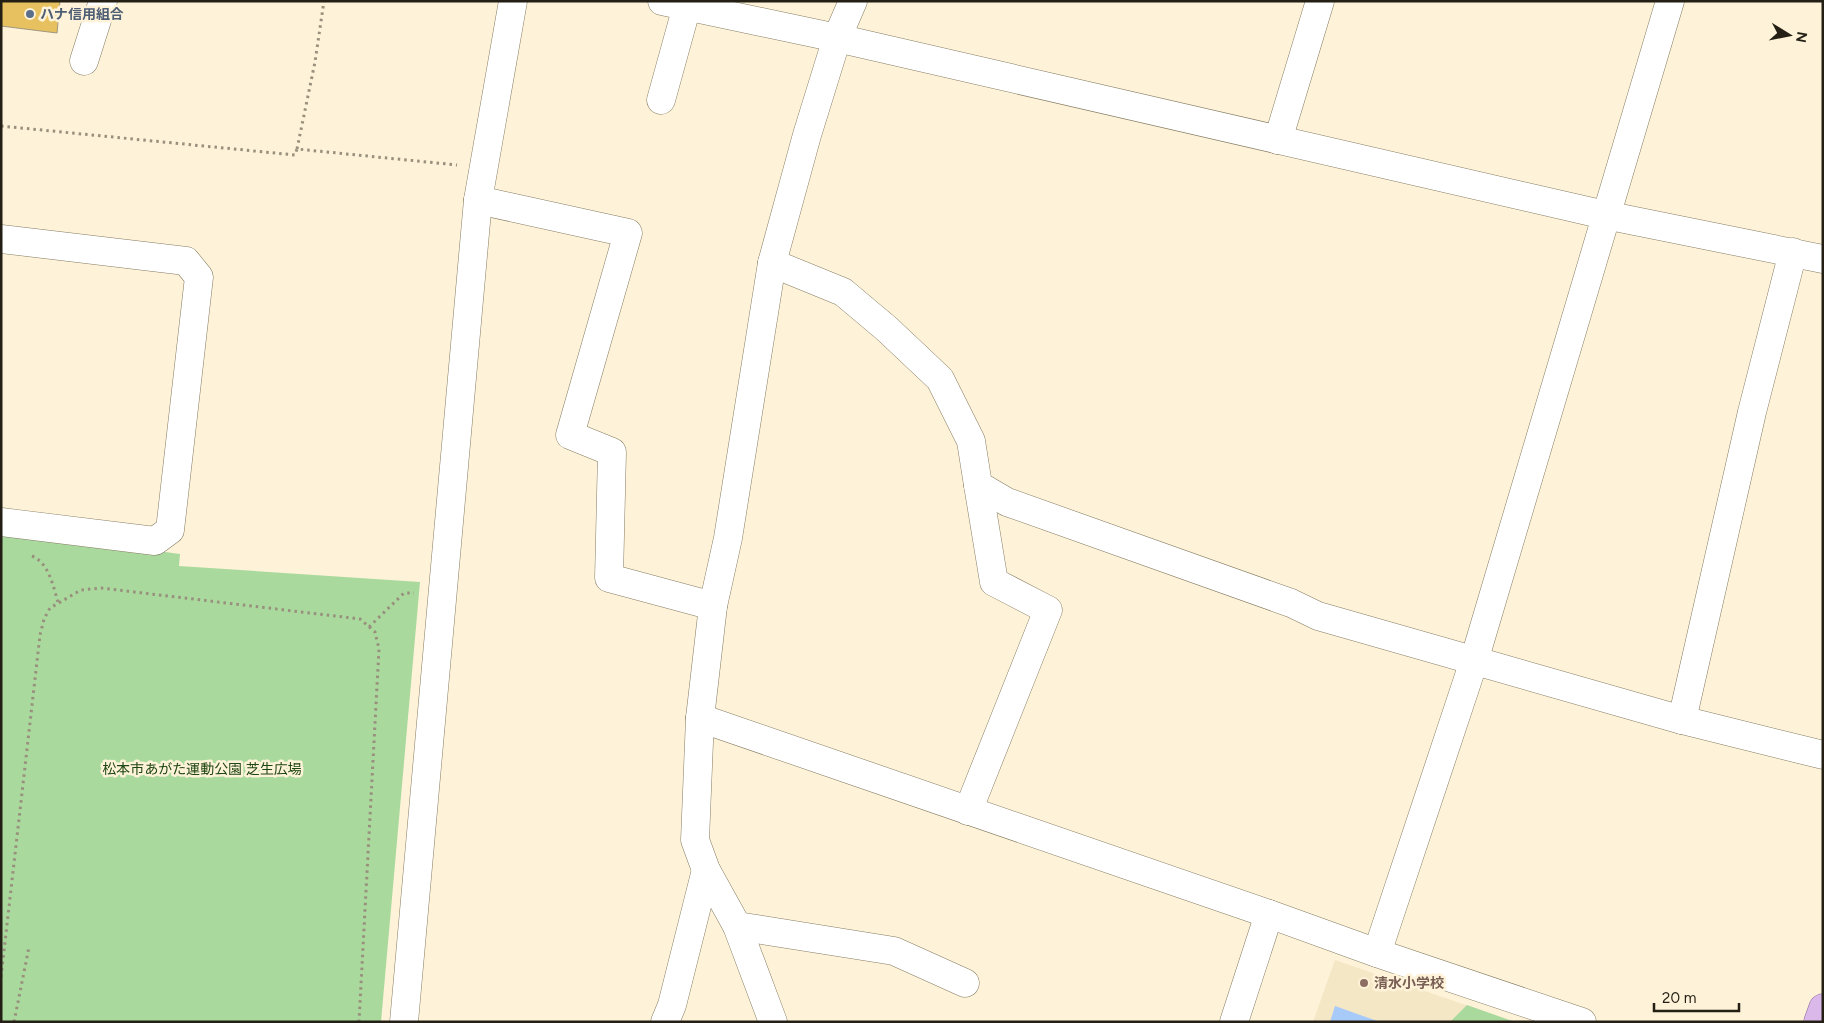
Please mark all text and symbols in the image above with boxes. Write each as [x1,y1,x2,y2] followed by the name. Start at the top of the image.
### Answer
[40,6,124,23] place label: ハナ信用組合
[24,8,36,20] marker: ハナ信用組合
[1764,10,1814,60] north arrow
[1792,30,1811,44] text: N
[102,761,302,778] park label: 松本市あがた運動公園 芝生広場
[1374,975,1444,992] place label: 清水小学校
[1358,977,1370,989] marker: 清水小学校
[1654,980,1739,1012] scale bar
[1662,989,1696,1007] text: 20 m

